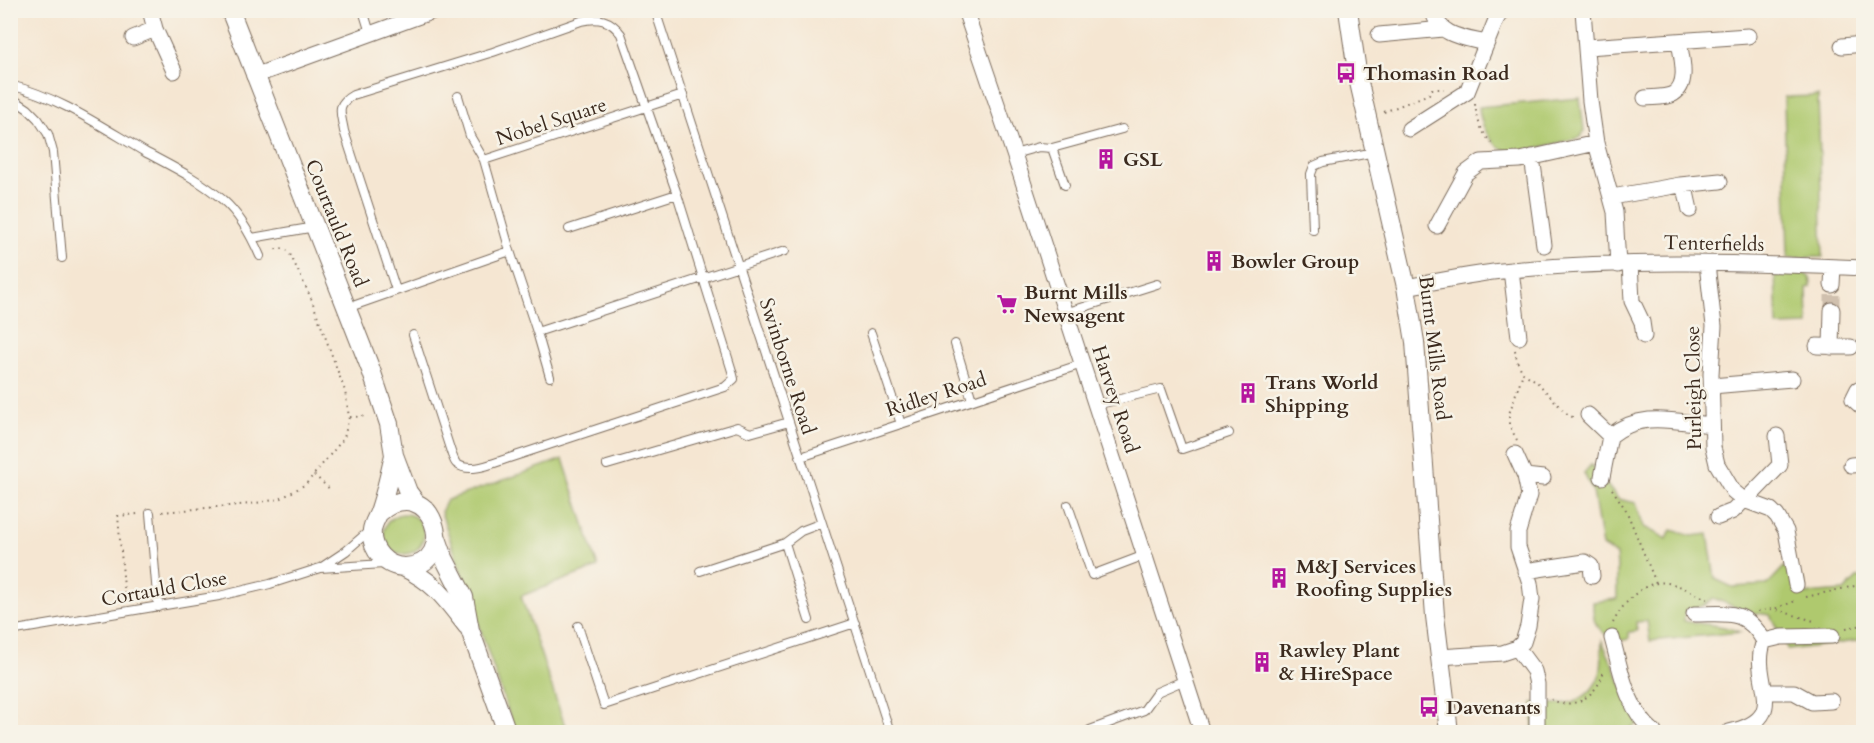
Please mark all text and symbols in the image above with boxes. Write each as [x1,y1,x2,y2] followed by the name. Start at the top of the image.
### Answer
[1363,60,1510,87] place label: Thomasin Road
[1334,61,1358,85] bus stop icon: Thomasin Road
[492,91,610,152] street label: Nobel Square
[1123,146,1163,173] place label: GSL
[1094,147,1118,171] building icon: GSL
[299,155,375,291] street label: Courtauld Road
[1663,229,1765,258] street label: Tenterfields
[1231,248,1359,275] place label: Bowler Group
[1202,249,1226,273] building icon: Bowler Group
[1412,274,1457,422] street label: Burnt Mills Road
[1024,279,1128,329] place label: Burnt Mills Newsagent
[995,292,1019,316] supermarket icon: Burnt Mills Newsagent
[753,295,822,438] street label: Swinborne Road
[1679,326,1708,450] street label: Purleigh Close
[1085,342,1146,457] street label: Harvey Road
[882,365,990,423] street label: Ridley Road
[1265,369,1379,419] place label: Trans World Shipping
[1236,381,1260,405] building icon: Trans World Shipping
[1296,553,1452,603] place label: M&J Services Roofing Supplies
[99,564,229,613] street label: Cortauld Close
[1267,566,1291,590] building icon: M&J Services Roofing Supplies
[1279,637,1400,687] place label: Rawley Plant & HireSpace
[1250,650,1274,674] building icon: Rawley Plant & HireSpace
[1446,694,1541,721] place label: Davenants
[1417,695,1441,719] bus stop icon: Davenants

